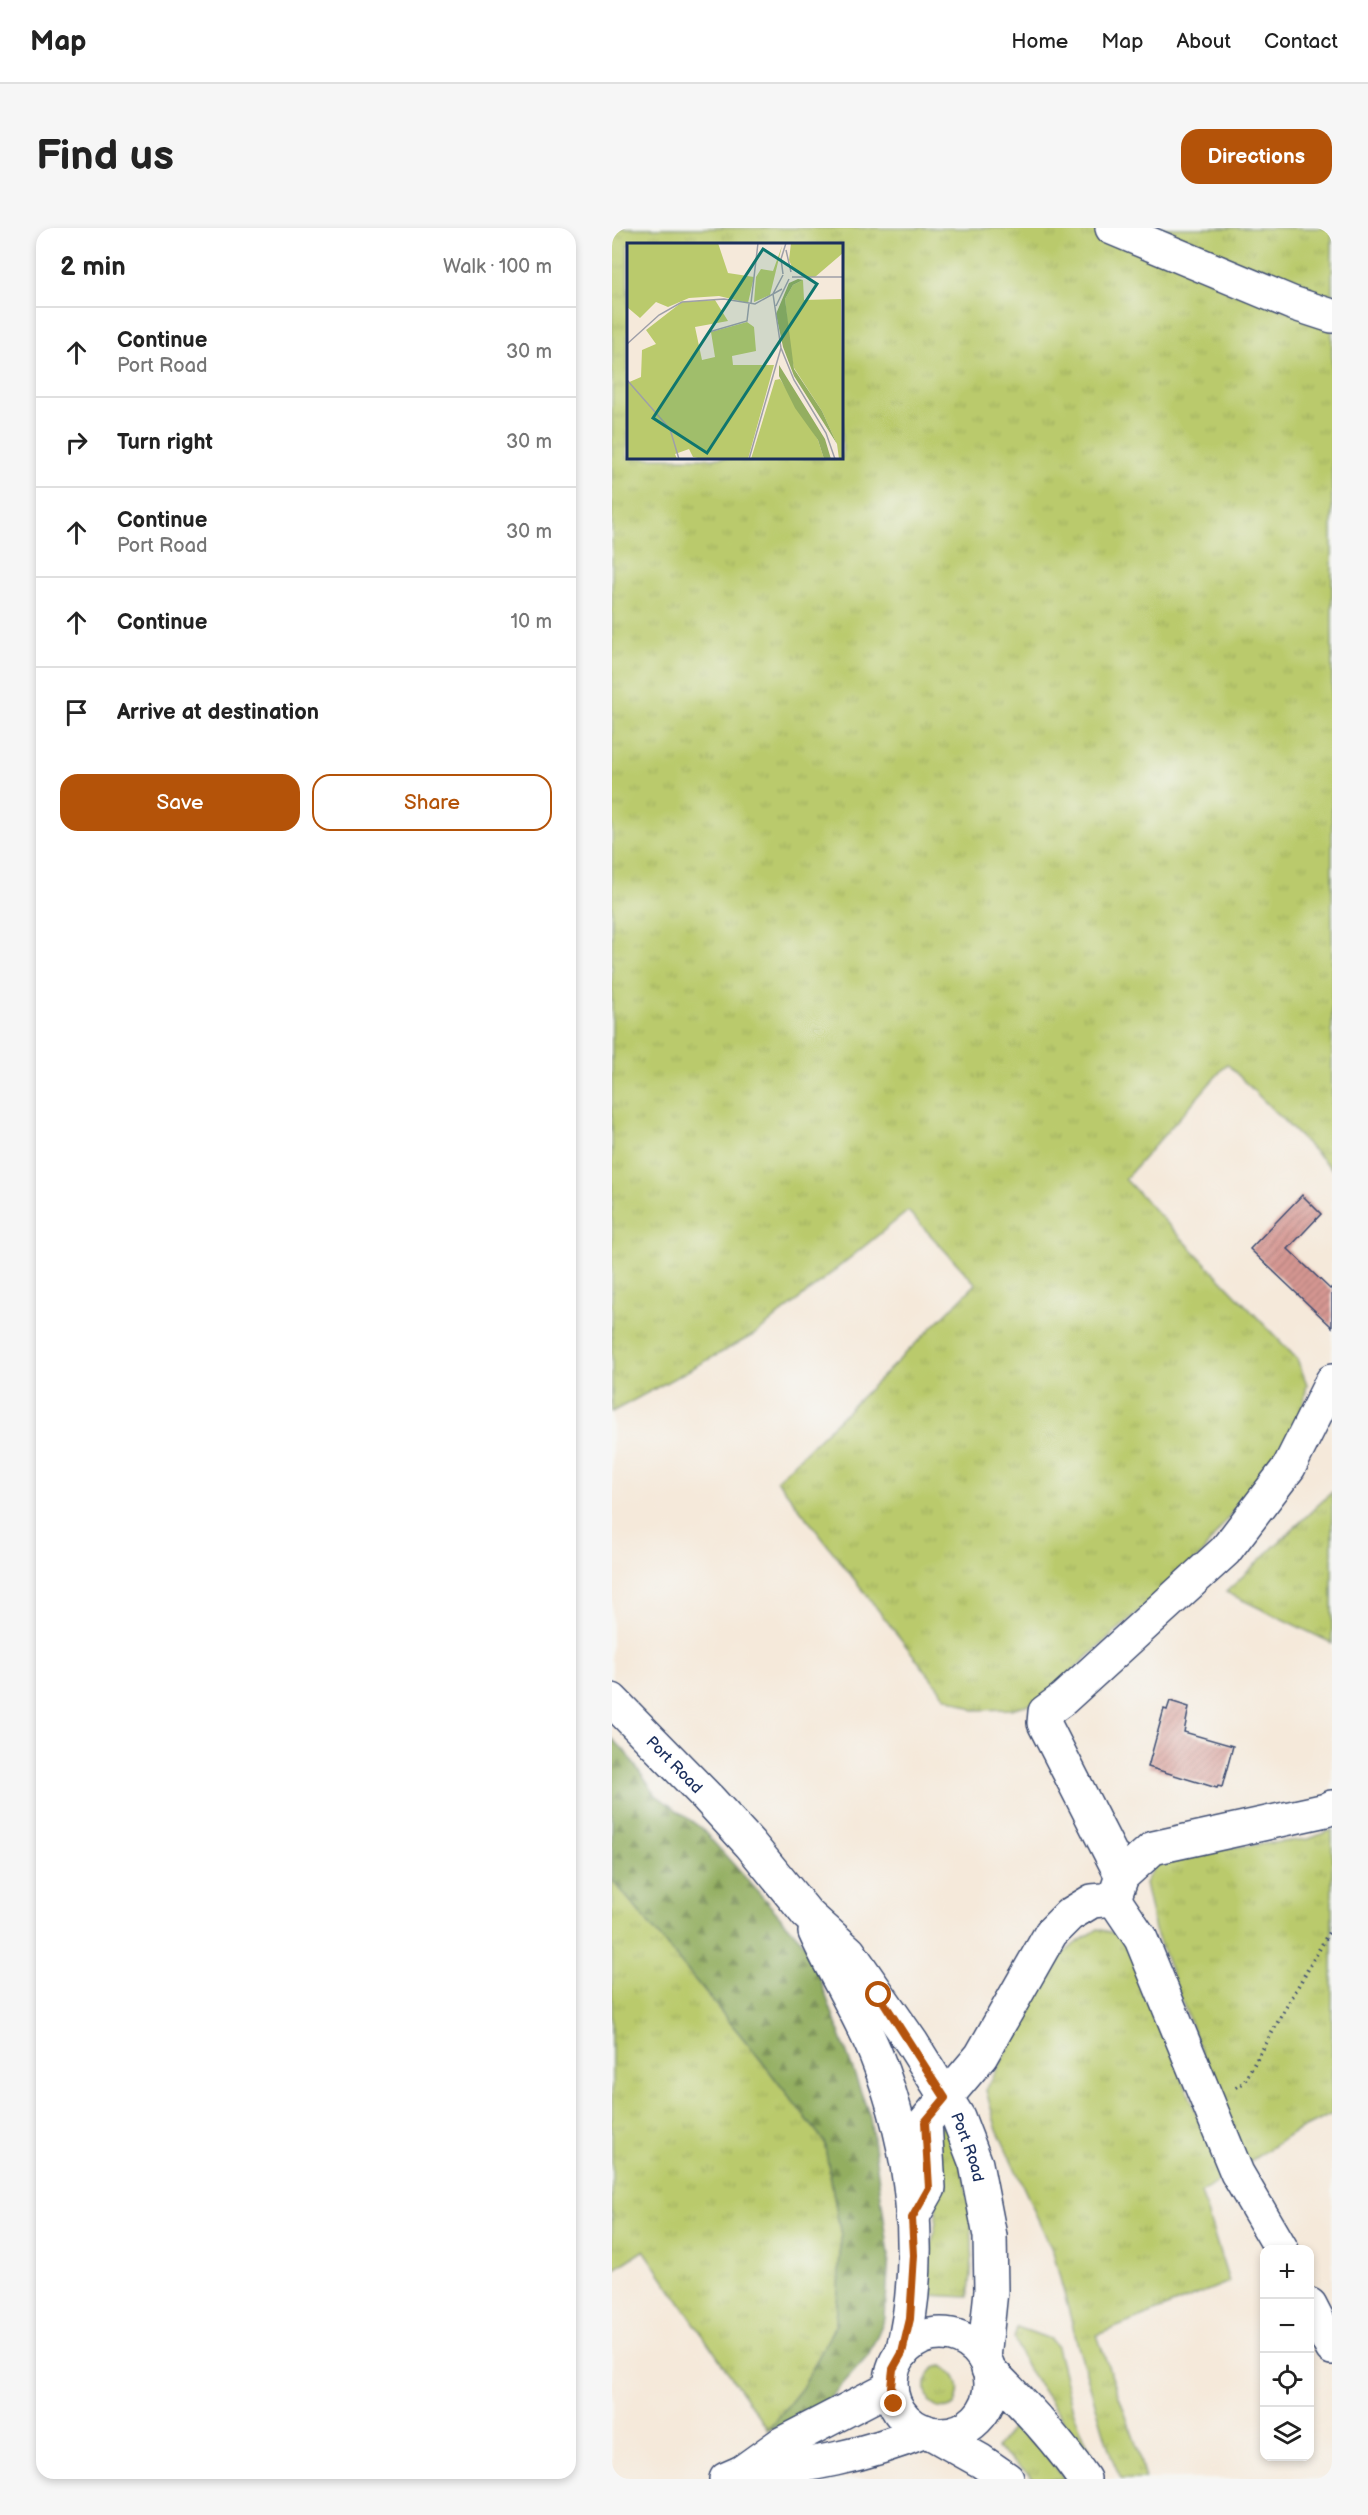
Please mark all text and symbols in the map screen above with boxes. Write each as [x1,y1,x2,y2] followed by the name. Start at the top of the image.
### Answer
[30,25,86,58] text: Map
[1011,29,1068,54] text: Home
[1101,29,1143,54] text: Map
[1176,29,1231,54] text: About
[1264,29,1338,54] text: Contact
[1181,129,1332,184] button: Directions
[36,131,174,182] text: Find us
[627,243,843,459] inset map
[60,252,126,283] text: 2 min
[443,255,552,279] text: Walk · 100 m
[117,327,207,354] text: Continue
[60,336,93,369] icon: ahead
[506,340,552,364] text: 30 m
[117,354,207,378] text: Port Road
[60,426,93,459] icon: right
[117,429,213,456] text: Turn right
[506,430,552,454] text: 30 m
[117,507,207,534] text: Continue
[60,516,93,549] icon: ahead
[506,520,552,544] text: 30 m
[117,534,207,558] text: Port Road
[60,606,93,639] icon: ahead
[117,609,207,636] text: Continue
[511,610,552,634] text: 10 m
[60,696,93,729] icon: arrive
[117,699,319,726] text: Arrive at destination
[60,774,300,831] button: Save
[312,774,552,831] button: Share
[642,1733,706,1798] street label: Port Road
[865,1981,891,2007] route start
[946,2110,987,2183] street label: Port Road
[1260,2245,1314,2461] map controls
[1260,2245,1314,2299] button: +
[1260,2299,1314,2353] button: −
[1260,2353,1314,2407] button: locate
[880,2390,906,2416] route end
[1260,2407,1314,2461] button: layers

